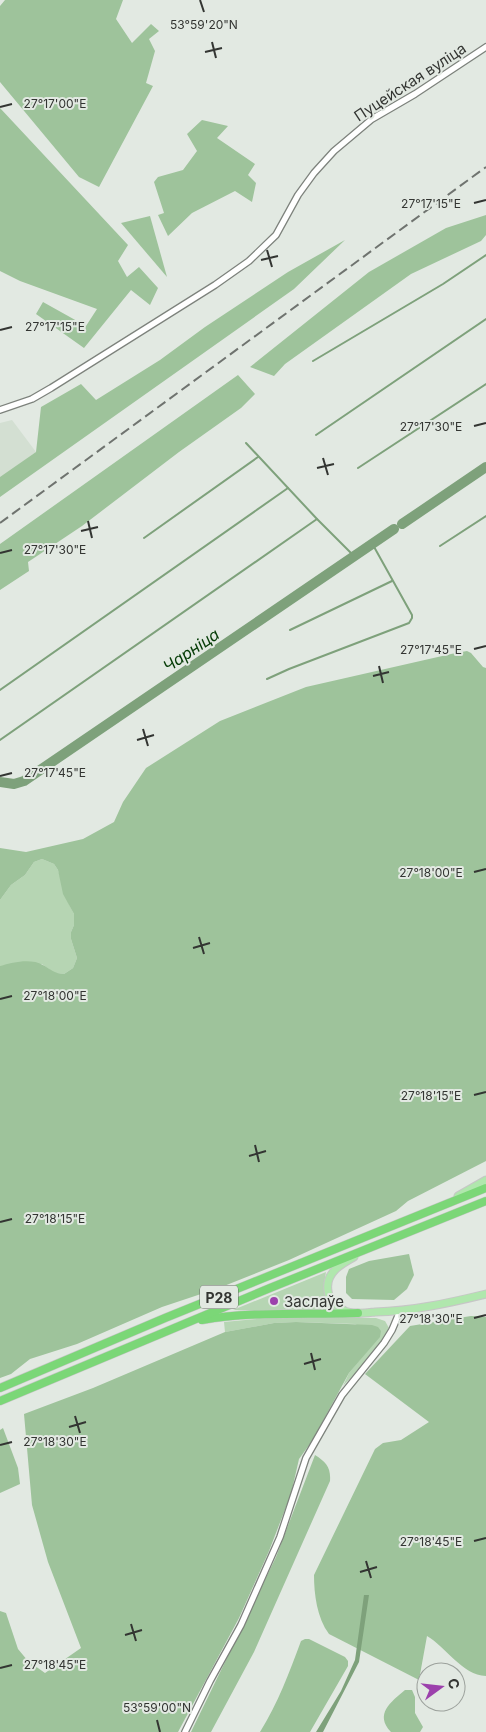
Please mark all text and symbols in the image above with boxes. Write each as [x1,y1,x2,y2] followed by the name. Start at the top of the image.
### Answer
[170,17,238,32] text: 53°59'20"N
[350,39,470,125] street label: Пуцейская вуліца
[24,96,86,111] text: 27°17'00"E
[401,196,461,211] text: 27°17'15"E
[25,319,85,334] text: 27°17'15"E
[400,419,462,434] text: 27°17'30"E
[24,542,86,557] text: 27°17'30"E
[159,624,223,676] water label: Чарніца
[400,642,462,657] text: 27°17'45"E
[24,765,86,780] text: 27°17'45"E
[399,865,463,880] text: 27°18'00"E
[23,988,87,1003] text: 27°18'00"E
[401,1088,461,1103] text: 27°18'15"E
[25,1211,85,1226] text: 27°18'15"E
[200,1285,238,1308] road number: Р28
[284,1292,344,1311] place label: Заслаўе
[268,1295,280,1307] marker: Заслаўе
[399,1311,463,1326] text: 27°18'30"E
[23,1434,87,1449] text: 27°18'30"E
[400,1534,462,1549] text: 27°18'45"E
[24,1657,86,1672] text: 27°18'45"E
[416,1662,466,1712] north arrow
[444,1676,464,1691] text: С
[123,1700,191,1715] text: 53°59'00"N

